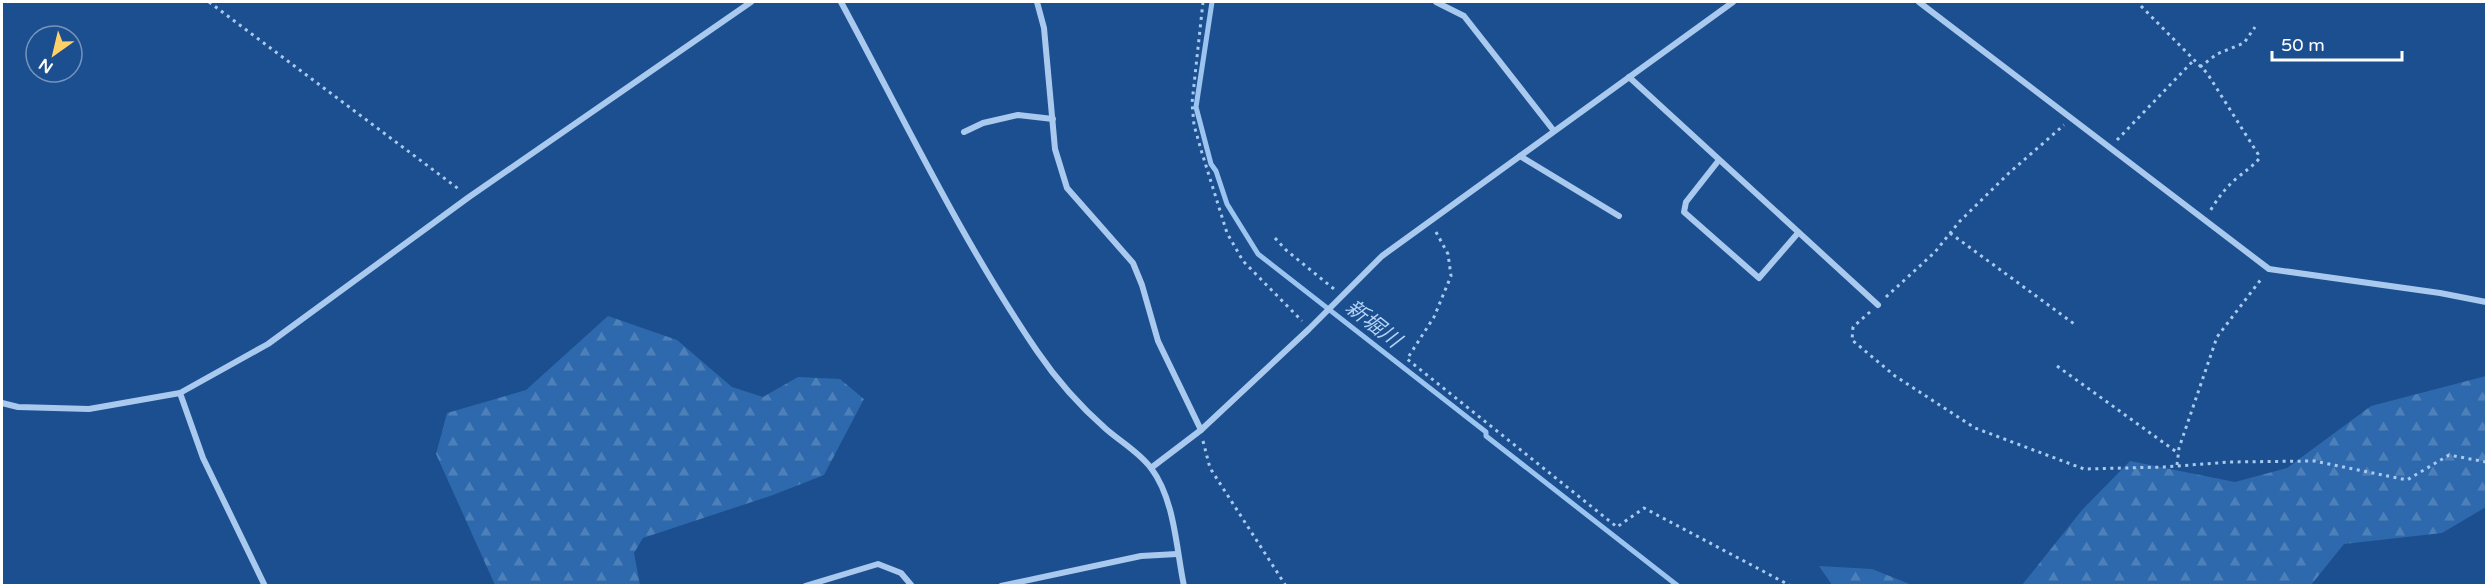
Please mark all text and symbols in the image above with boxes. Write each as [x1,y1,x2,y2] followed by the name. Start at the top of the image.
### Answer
[24,24,84,84] north arrow
[2272,24,2402,62] scale bar
[2281,34,2325,56] text: 50 m
[35,54,57,77] text: N
[1340,295,1407,354] water label: 新堀川

